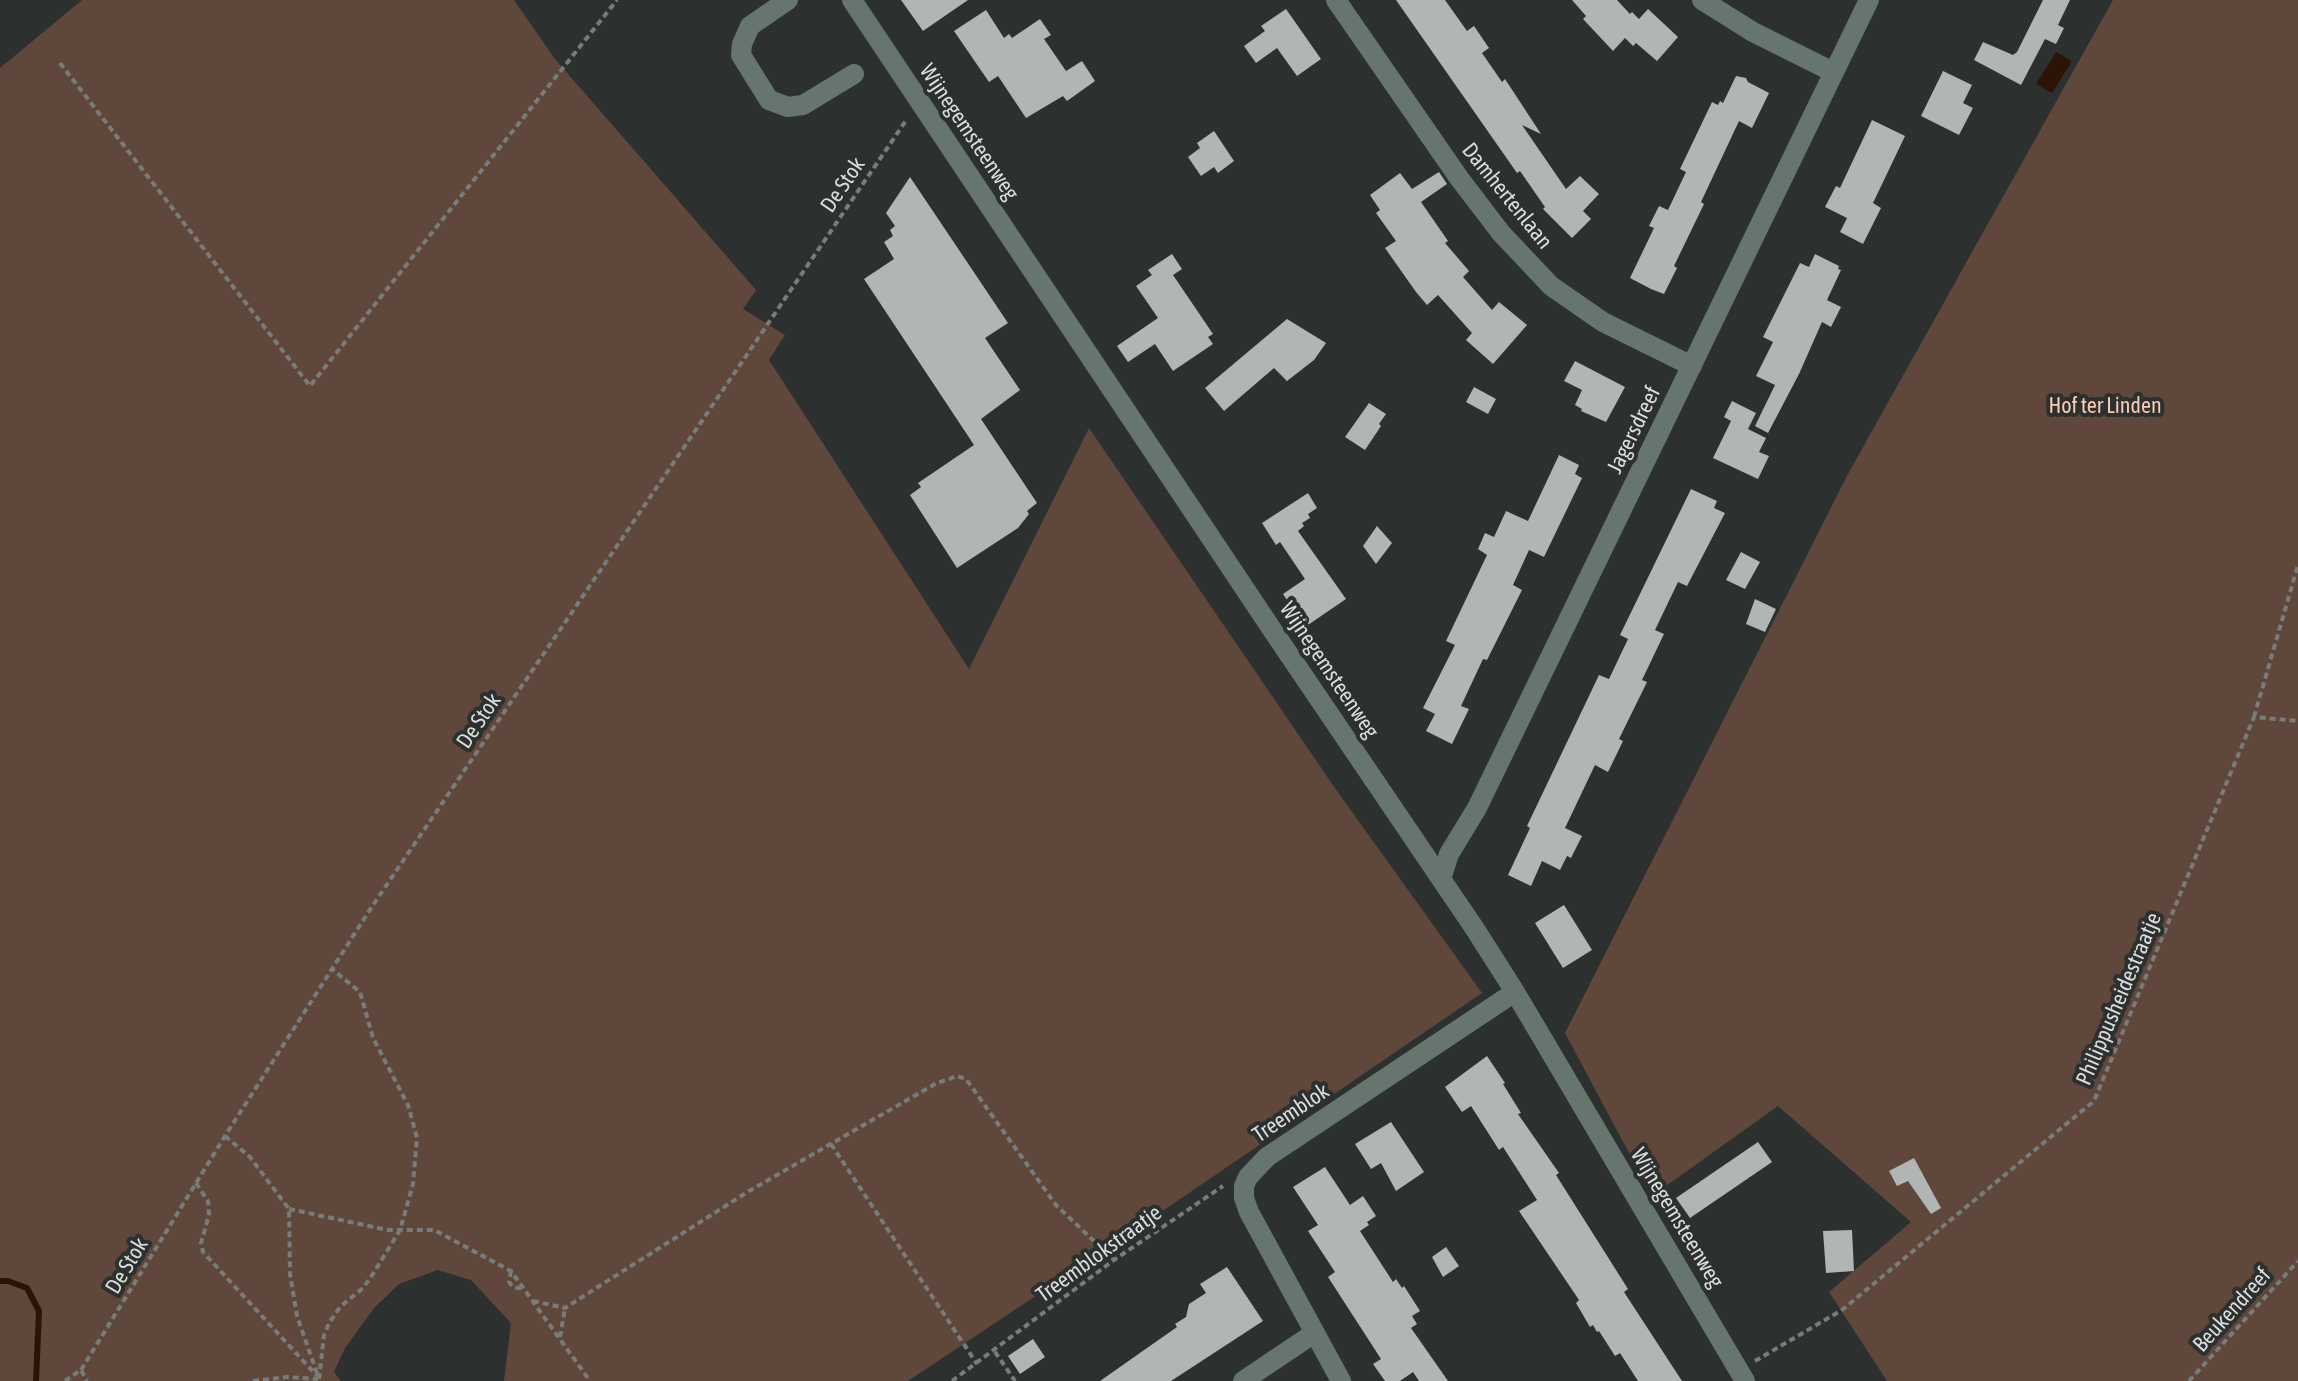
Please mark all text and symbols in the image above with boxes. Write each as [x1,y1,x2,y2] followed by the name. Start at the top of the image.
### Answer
[914,59,1024,205] street label: Wijnegemsteenweg
[1456,138,1558,254] street label: Damhertenlaan
[815,152,871,218] street label: De Stok
[1602,382,1666,478] street label: Jagersdreef
[2048,393,2162,419] park label: Hof ter Linden
[1274,597,1384,743] street label: Wijnegemsteenweg
[451,688,507,754] street label: De Stok
[2071,909,2167,1089] street label: Philippusheidestraatje
[1248,1078,1334,1148] street label: Treemblok
[1625,1143,1729,1293] street label: Wijnegemsteenweg
[1031,1200,1167,1308] street label: Treemblokstraatje
[100,1233,154,1299] street label: De Stok
[2187,1263,2277,1357] street label: Beukendreef

